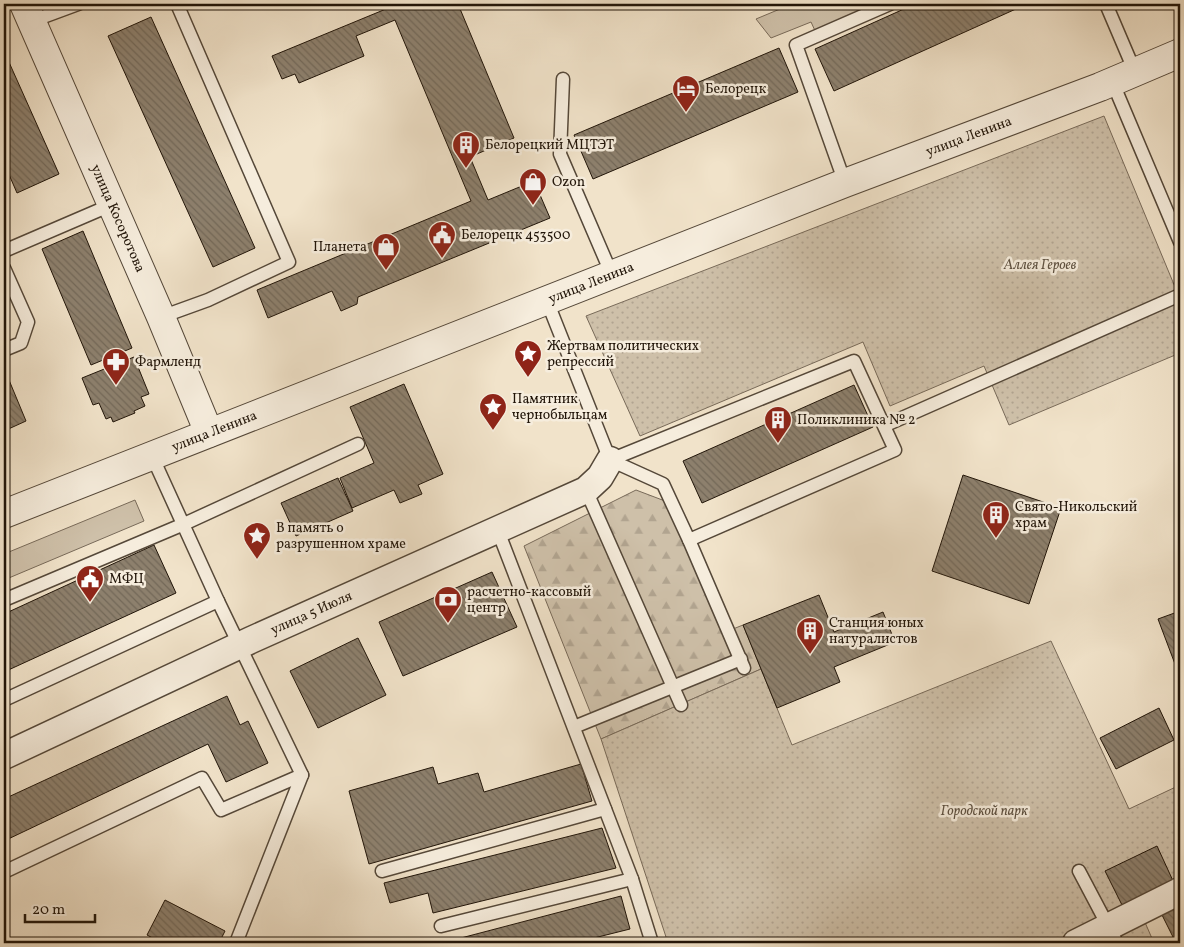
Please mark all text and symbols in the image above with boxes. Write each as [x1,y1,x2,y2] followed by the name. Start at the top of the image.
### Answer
[671,74,701,113] hotel icon: Белорецк
[705,80,767,99] place label: Белорецк
[923,112,1014,161] street label: улица Ленина
[451,130,481,169] building icon: Белорецкий МЦТЭТ
[485,136,614,155] place label: Белорецкий МЦТЭТ
[86,161,150,275] street label: улица Косоротова
[518,167,548,206] shop icon: Ozon
[552,173,585,192] place label: Ozon
[427,220,457,259] public building icon: Белорецк 453500
[461,226,570,245] place label: Белорецк 453500
[371,232,401,271] shop icon: Планета
[313,238,367,257] place label: Планета
[1003,256,1077,275] park label: Аллея Героев
[546,257,637,308] street label: улица Ленина
[547,337,699,372] place label: Жертвам политических репрессий
[513,339,543,378] place icon: Жертвам политических репрессий
[101,347,131,386] pharmacy icon: Фармленд
[135,353,201,372] place label: Фармленд
[512,390,608,425] place label: Памятник чернобыльцам
[478,392,508,431] place icon: Памятник чернобыльцам
[763,405,793,444] building icon: Поликлиника № 2
[169,406,260,457] street label: улица Ленина
[797,411,916,430] place label: Поликлиника № 2
[1015,498,1138,533] place label: Свято-Никольский храм
[981,500,1011,539] building icon: Свято-Никольский храм
[276,519,406,554] place label: В память о разрушенном храме
[242,521,272,560] place icon: В память о разрушенном храме
[75,564,105,603] public building icon: МФЦ
[109,570,144,589] place label: МФЦ
[467,583,592,618] place label: расчетно-кассовый центр
[433,585,463,624] bank icon: расчетно-кассовый центр
[268,586,355,640] street label: улица 5 Июля
[829,614,924,649] place label: Станция юных натуралистов
[795,616,825,655] building icon: Станция юных натуралистов
[941,802,1028,821] park label: Городской парк
[25,892,95,924] scale bar
[32,900,65,921] text: 20 m

